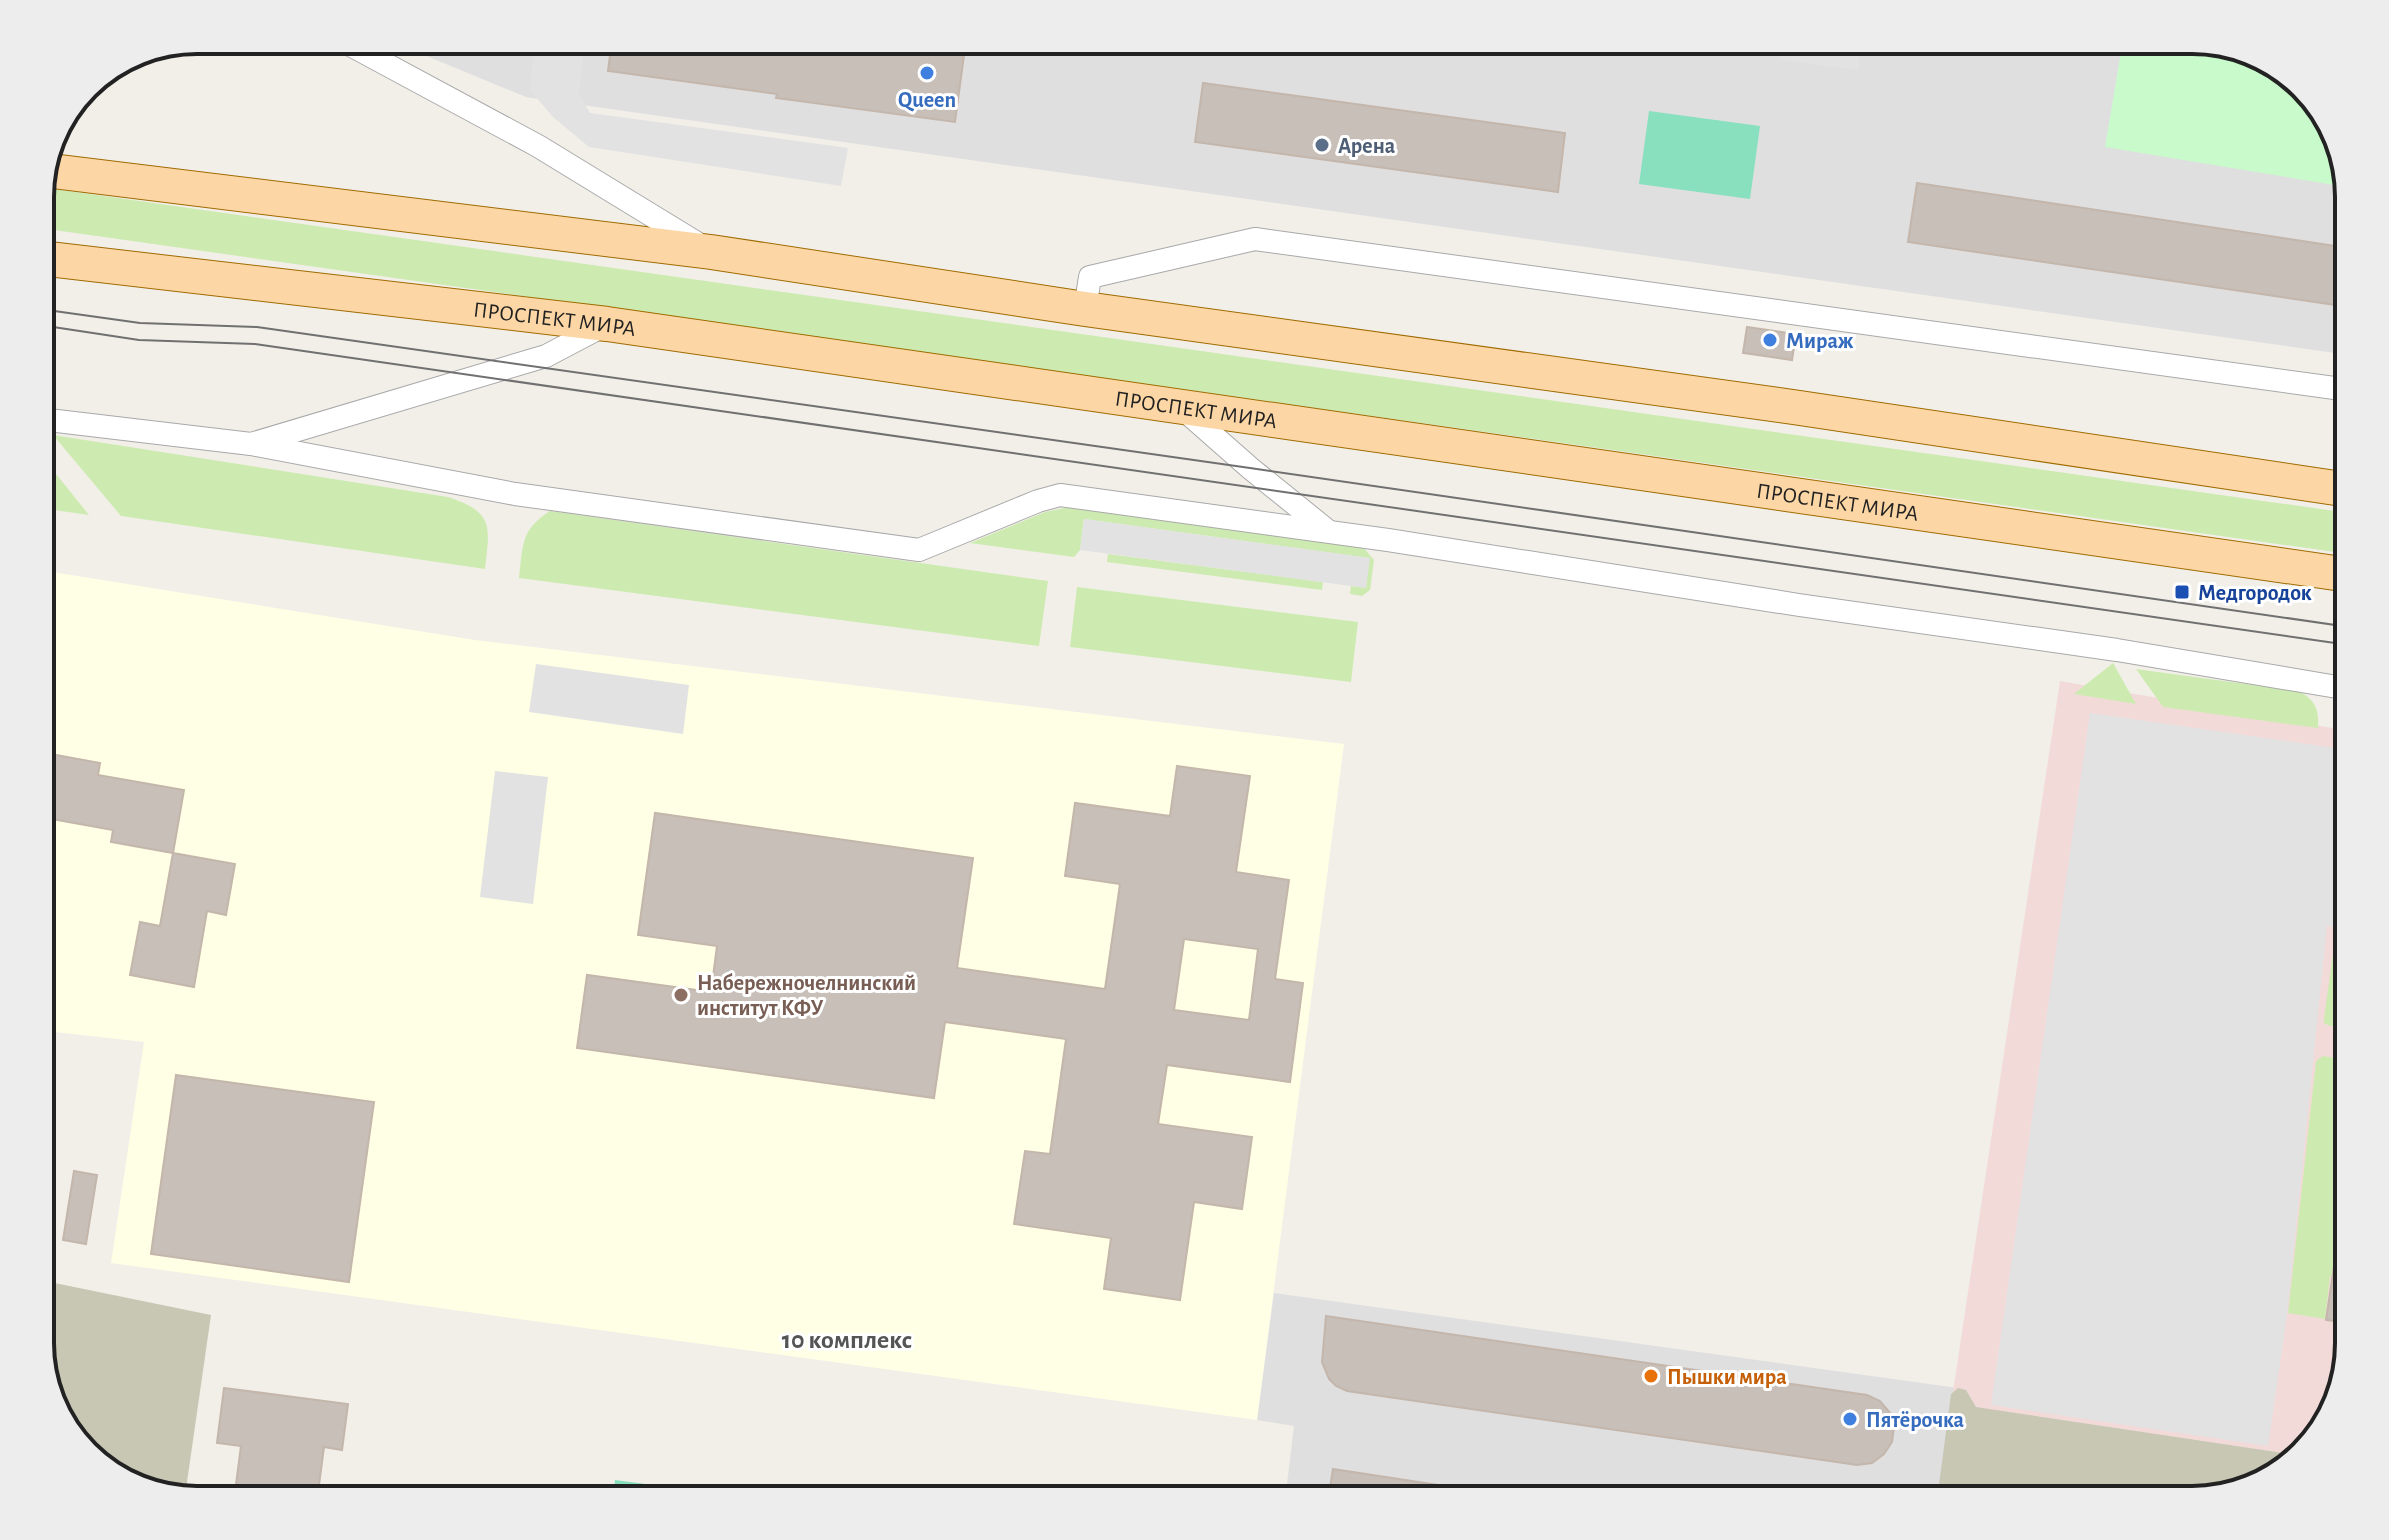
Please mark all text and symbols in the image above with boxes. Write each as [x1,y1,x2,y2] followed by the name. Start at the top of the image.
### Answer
[918,64,936,82] marker: Queen
[898,89,956,112] place label: Queen
[1338,135,1395,157] place label: Арена
[1313,136,1331,154] marker: Арена
[472,299,637,340] street label: ПРОСПЕКТ МИРА
[1786,330,1854,352] place label: Мираж
[1761,331,1779,349] marker: Мираж
[1113,387,1279,432] street label: ПРОСПЕКТ МИРА
[1755,480,1920,525] street label: ПРОСПЕКТ МИРА
[2198,582,2312,604] place label: Медгородок
[2173,583,2191,601] marker: Медгородок
[697,972,916,1020] place label: Набережночелнинский институт КФУ
[672,986,690,1004] marker: Набережночелнинский институт КФУ
[782,1327,912,1353] district label: 10 комплекс
[1667,1366,1787,1388] place label: Пышки мира
[1642,1367,1660,1385] marker: Пышки мира
[1866,1409,1964,1431] place label: Пятёрочка
[1841,1410,1859,1428] marker: Пятёрочка

